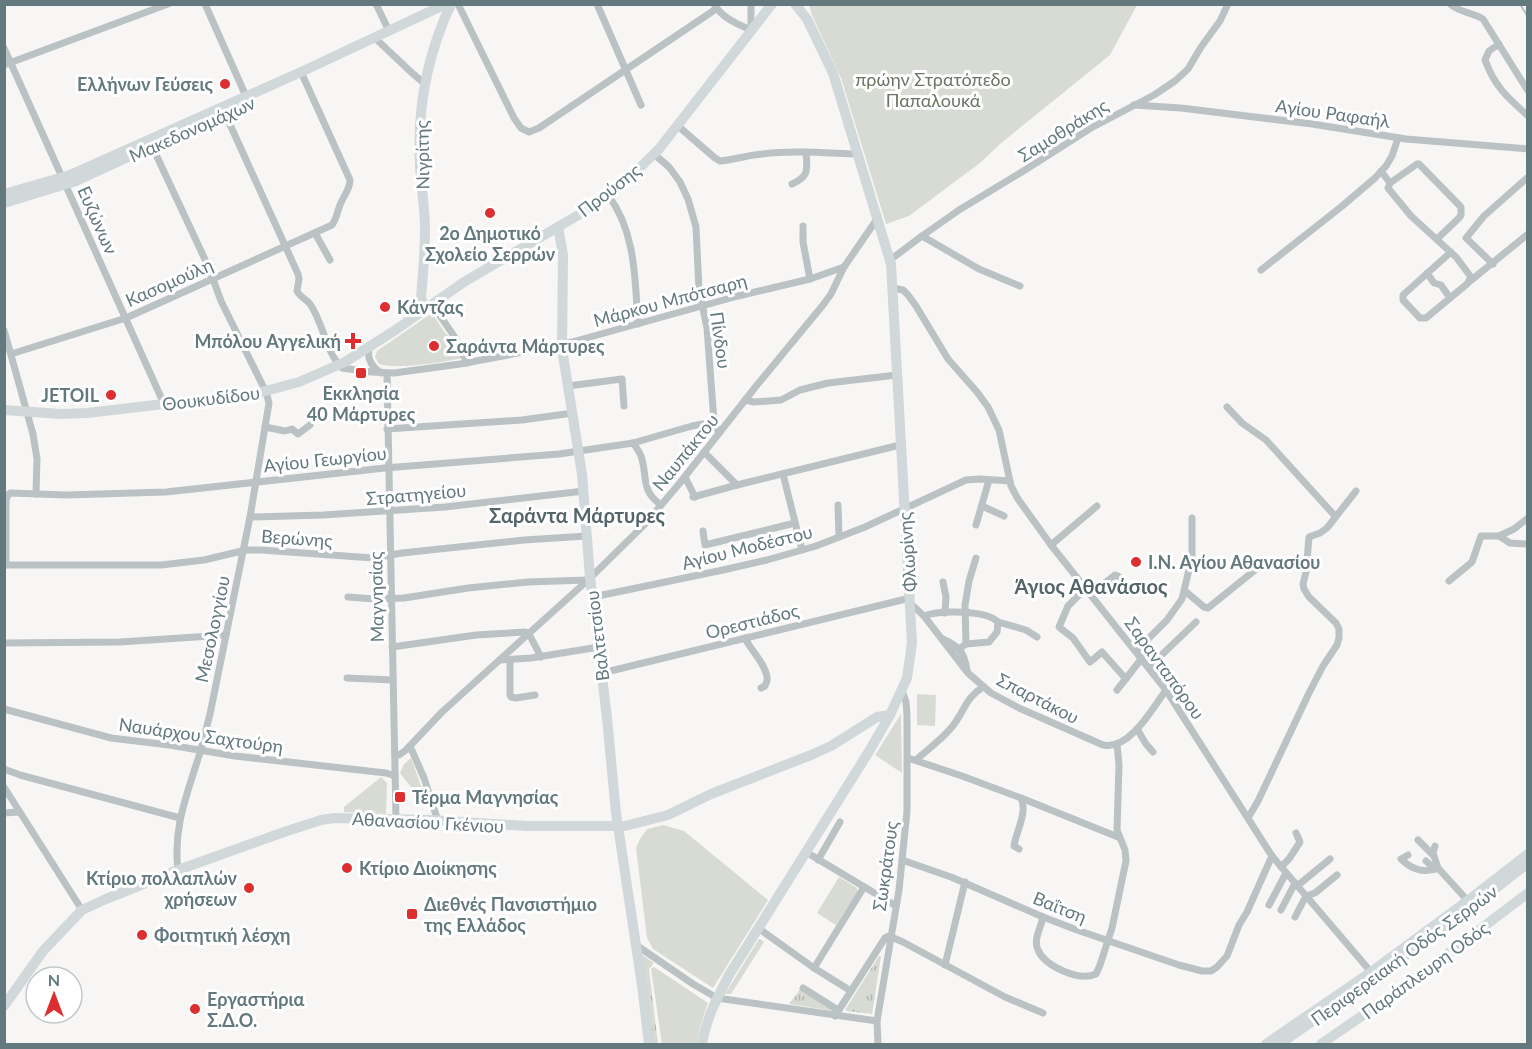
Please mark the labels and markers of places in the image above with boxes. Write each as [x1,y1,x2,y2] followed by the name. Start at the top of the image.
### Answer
[77,73,214,95] place label: Ελλήνων Γεύσεις
[218,77,232,91] marker: Ελλήνων Γεύσεις
[483,206,497,220] marker: 2ο Δημοτικό Σχολείο Σερρών
[425,222,556,265] place label: 2ο Δημοτικό Σχολείο Σερρών
[397,296,464,318] place label: Κάντζας
[378,300,392,314] marker: Κάντζας
[194,330,341,352] place label: Μπόλου Αγγελική
[346,334,360,348] marker: Μπόλου Αγγελική
[446,335,605,357] place label: Σαράντα Μάρτυρες
[427,339,441,353] marker: Σαράντα Μάρτυρες
[354,366,368,380] marker: Εκκλησία 40 Μάρτυρες
[307,382,416,425] place label: Εκκλησία 40 Μάρτυρες
[41,384,100,406] place label: JETOIL
[104,388,118,402] marker: JETOIL
[1148,551,1320,573] place label: Ι.Ν. Αγίου Αθανασίου
[1129,555,1143,569] marker: Ι.Ν. Αγίου Αθανασίου
[412,786,559,808] place label: Τέρμα Μαγνησίας
[393,790,407,804] marker: Τέρμα Μαγνησίας
[359,857,497,879] place label: Κτίριο Διοίκησης
[340,861,354,875] marker: Κτίριο Διοίκησης
[86,867,238,910] place label: Κτίριο πολλαπλών χρήσεων
[242,881,256,895] marker: Κτίριο πολλαπλών χρήσεων
[424,893,597,936] place label: Διεθνές Πανσιστήμιο της Ελλάδος
[405,907,419,921] marker: Διεθνές Πανσιστήμιο της Ελλάδος
[154,924,290,946] place label: Φοιτητική λέσχη
[135,928,149,942] marker: Φοιτητική λέσχη
[207,988,304,1031] place label: Εργαστήρια Σ.Δ.Ο.
[188,1002,202,1016] marker: Εργαστήρια Σ.Δ.Ο.

